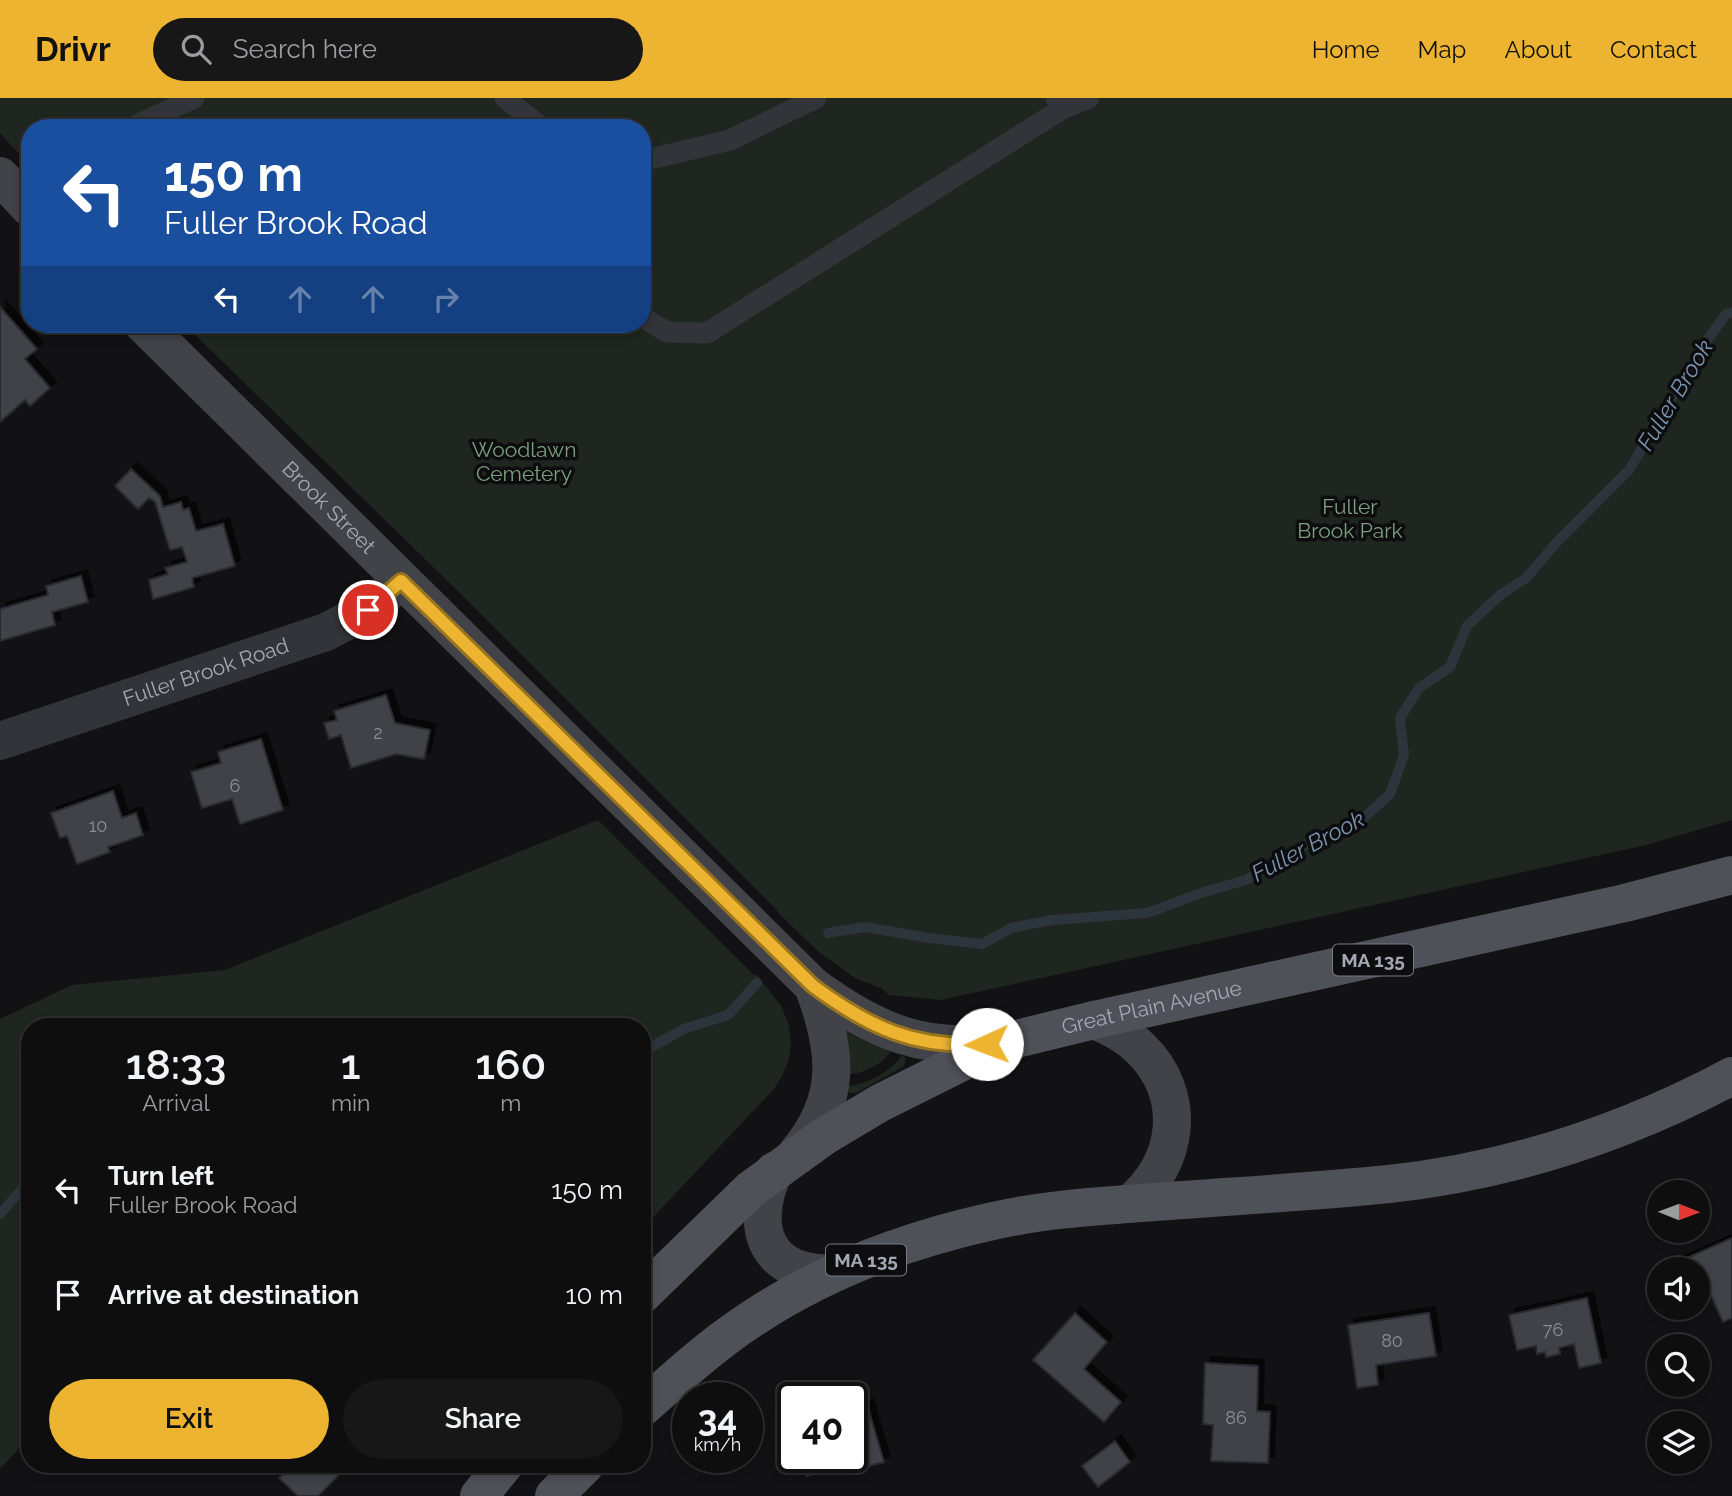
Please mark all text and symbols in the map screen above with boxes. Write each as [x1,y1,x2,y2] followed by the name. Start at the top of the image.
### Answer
[153,18,643,81] search box
[35,30,111,69] text: Drivr
[177,30,215,68] icon: search
[233,34,377,64] text: Search here
[1312,35,1380,64] text: Home
[1418,35,1466,64] text: Map
[1504,35,1572,64] text: About
[1610,35,1697,64] text: Contact
[164,145,303,202] text: 150 m
[49,147,140,238] icon: left
[164,204,428,241] text: Fuller Brook Road
[208,280,246,318] icon: left
[281,280,319,318] icon: ahead
[354,280,392,318] icon: ahead
[427,280,465,318] icon: right
[1631,335,1718,455] water label: Fuller Brook
[472,437,576,486] park label: Woodlawn Cemetery
[277,456,381,558] street label: Brook Street
[1297,494,1403,543] park label: Fuller Brook Park
[338,580,398,640] pin
[349,591,387,629] icon: arrive
[120,632,292,711] street label: Fuller Brook Road
[373,722,383,743] house number: 2
[230,775,241,796] house number: 6
[1247,805,1369,887] water label: Fuller Brook
[89,815,107,836] house number: 10
[1333,944,1413,975] road number: MA 135
[1059,975,1244,1039] street label: Great Plain Avenue
[950,1007,1024,1081] position arrow
[126,1040,226,1089] text: 18:33
[341,1040,361,1089] text: 1
[475,1040,546,1089] text: 160
[142,1089,210,1116] text: Arrival
[331,1089,370,1116] text: min
[500,1089,521,1116] text: m
[108,1161,214,1191] text: Turn left
[49,1171,87,1209] icon: left
[551,1175,623,1205] text: 150 m
[1647,1180,1710,1242] north arrow
[1647,1180,1710,1474] map controls
[108,1191,298,1218] text: Fuller Brook Road
[826,1244,906,1276] road number: MA 135
[1647,1257,1710,1320] button: sound
[49,1276,87,1314] icon: arrive
[108,1280,359,1310] text: Arrive at destination
[565,1280,623,1310] text: 10 m
[1543,1319,1563,1340] house number: 76
[1381,1330,1403,1351] house number: 80
[1647,1334,1710,1397] button: search
[49,1379,329,1459] button: Exit
[343,1379,623,1459] button: Share
[777,1382,868,1473] speed limit sign: 40
[698,1398,737,1439] text: 34
[1225,1407,1247,1428] house number: 86
[1647,1411,1710,1474] button: layers
[694,1434,741,1455] text: km/h

